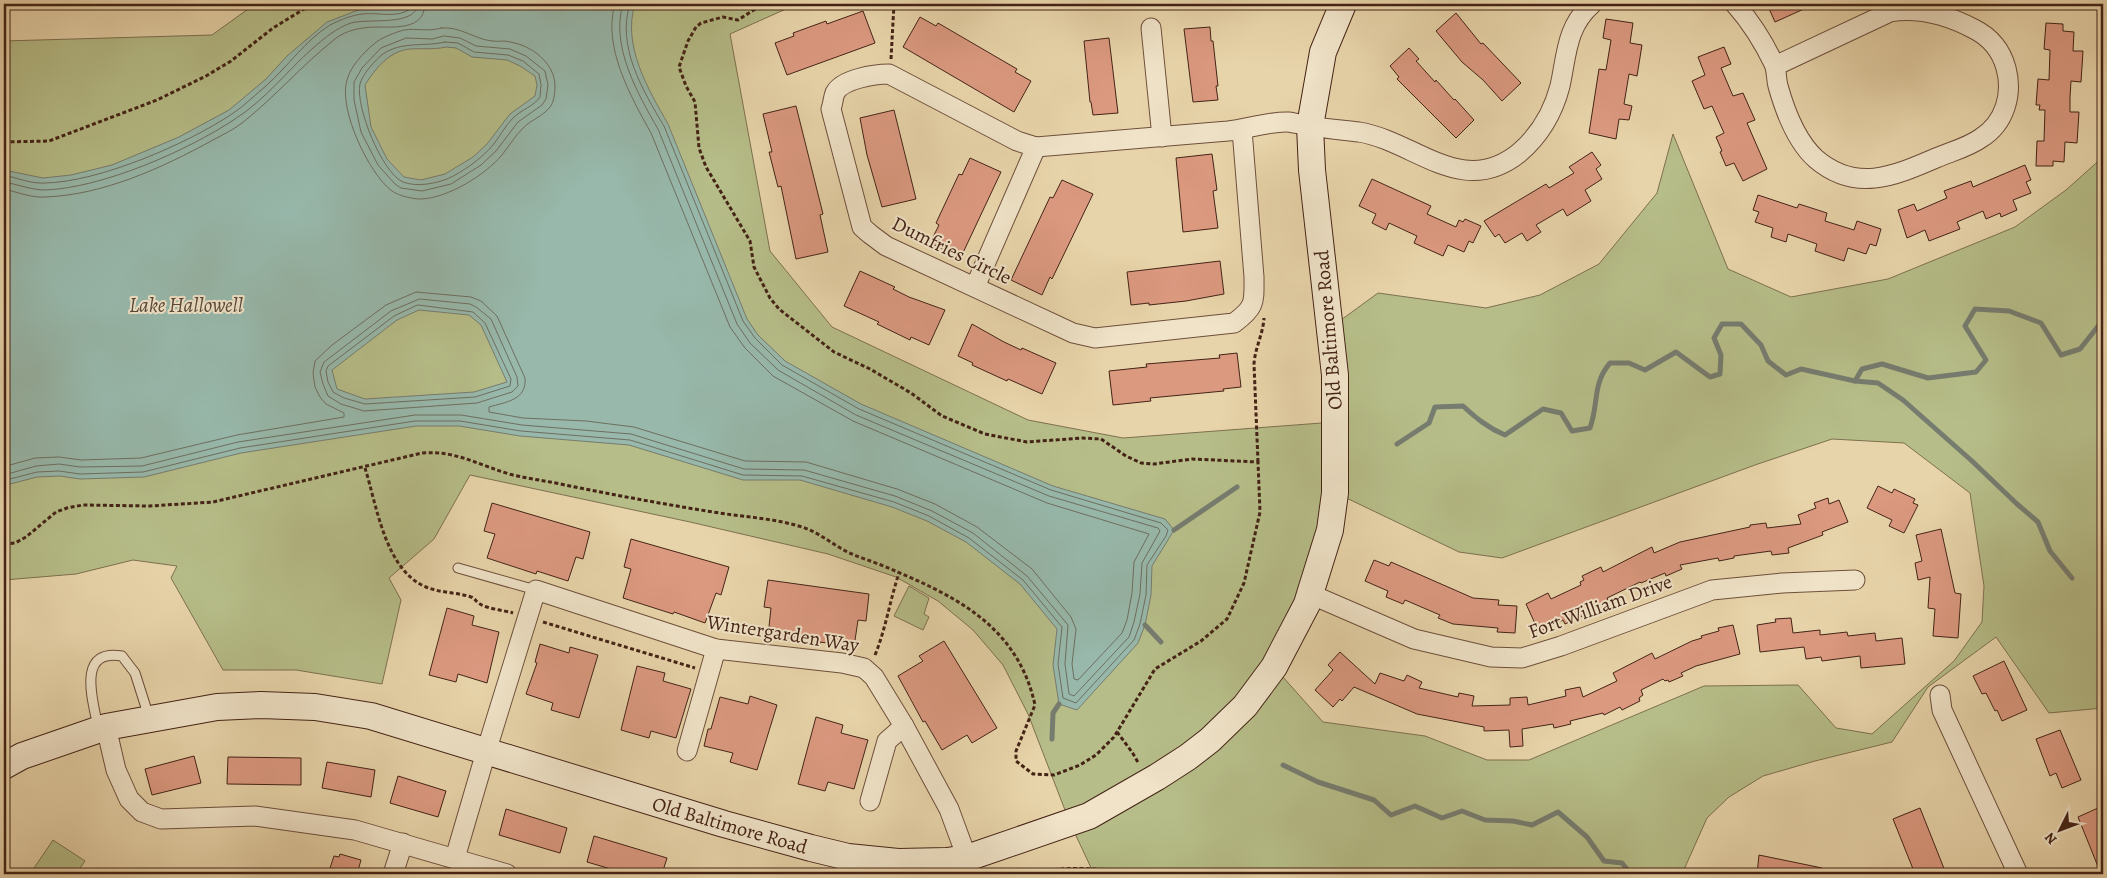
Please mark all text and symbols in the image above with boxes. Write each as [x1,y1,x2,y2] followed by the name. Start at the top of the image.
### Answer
[887,210,1016,291] street label: Dumfries Circle
[1308,249,1349,411] street label: Old Baltimore Road
[129,291,244,319] water label: Lake Hallowell
[1524,568,1676,645] street label: Fort William Drive
[704,608,862,659] street label: Wintergarden Way
[649,790,811,861] street label: Old Baltimore Road
[2034,806,2084,856] north arrow
[2040,828,2061,849] text: N

